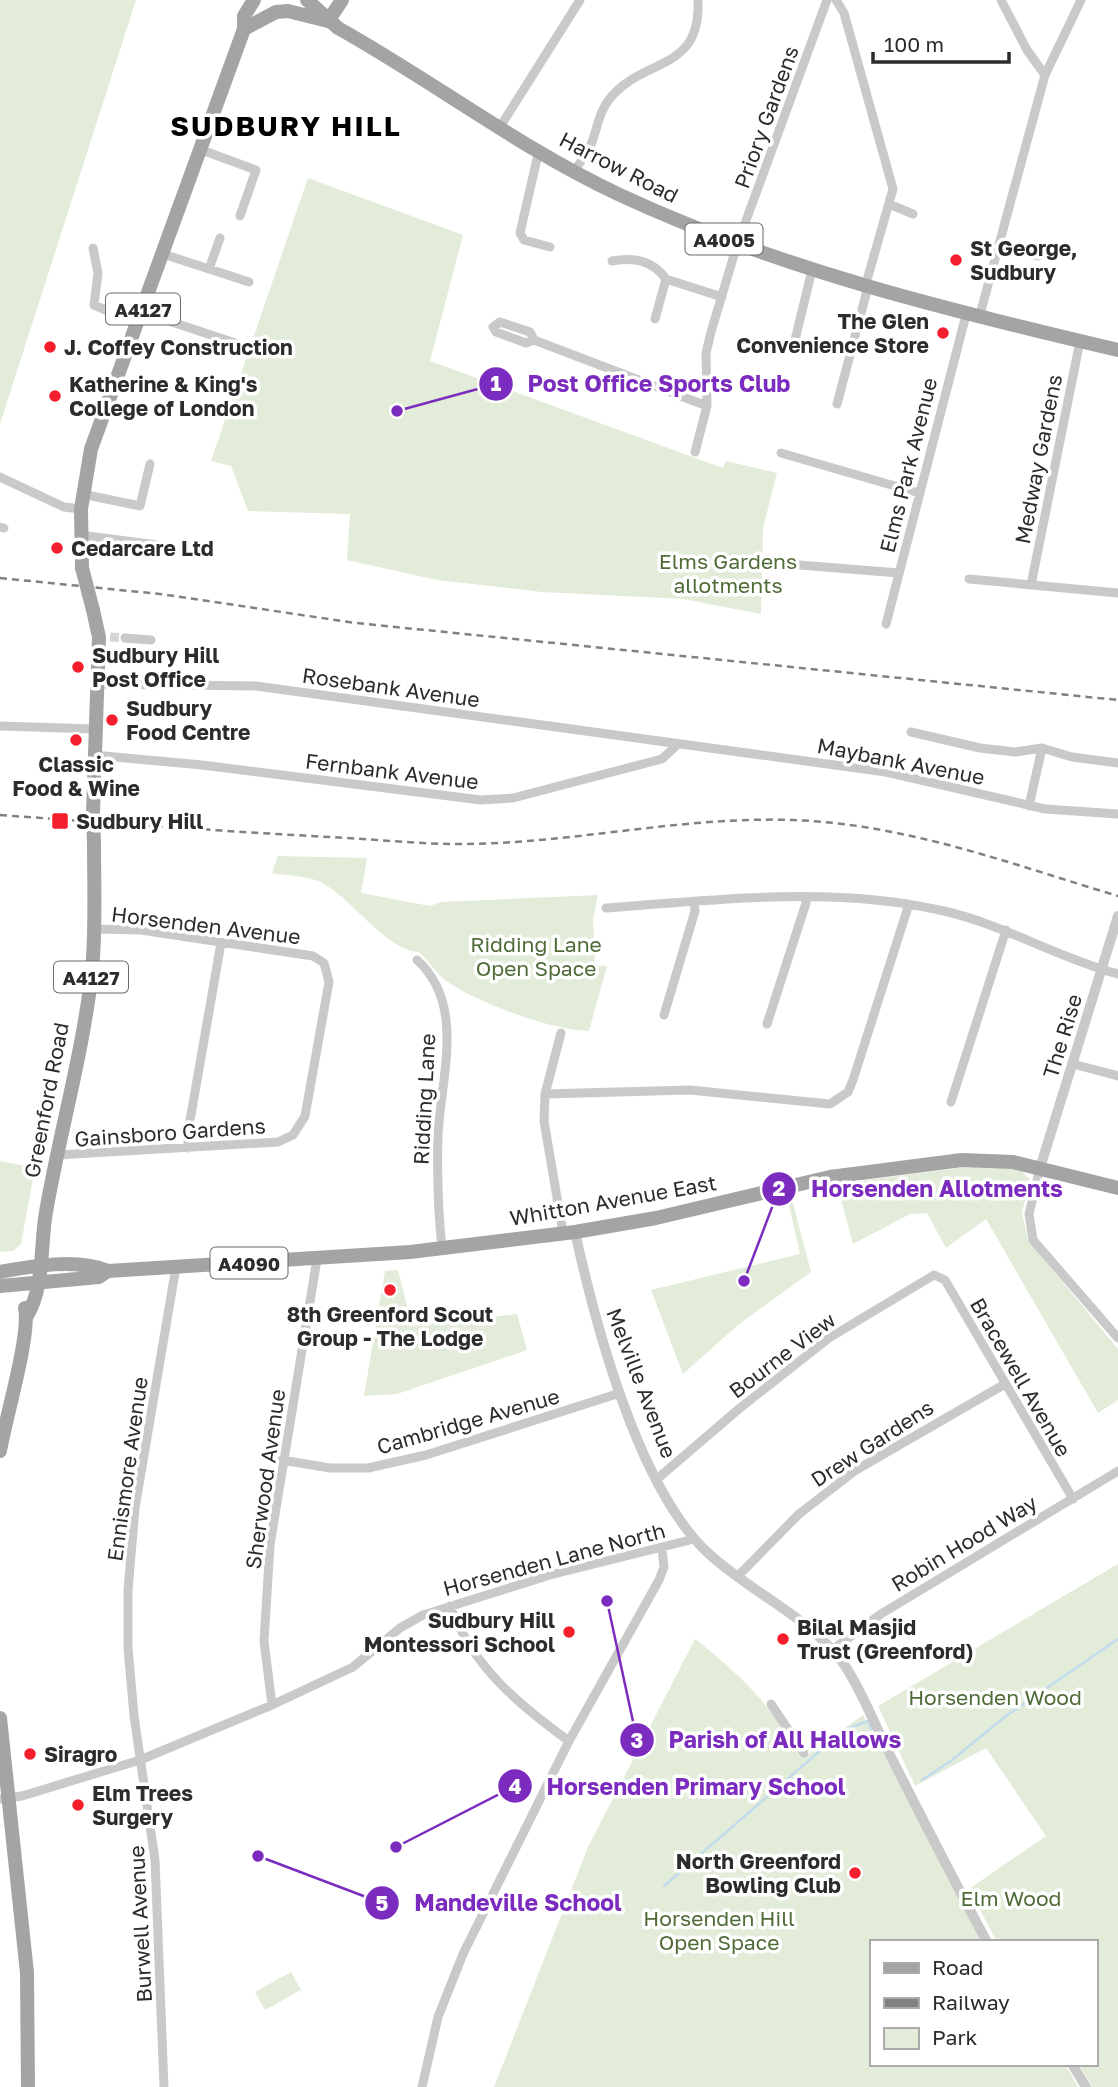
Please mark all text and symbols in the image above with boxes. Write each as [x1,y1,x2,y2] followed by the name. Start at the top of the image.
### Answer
[873,21,1010,65] scale bar
[884,31,944,57] text: 100 m
[728,42,804,192] street label: Priory Gardens
[170,109,402,142] district label: SUDBURY HILL
[555,126,683,208] street label: Harrow Road
[686,224,762,255] road number: A4005
[970,235,1077,285] place label: St George, Sudbury
[948,252,964,268] marker: St George, Sudbury
[106,294,180,324] road number: A4127
[736,308,929,358] place label: The Glen Convenience Store
[935,325,951,341] marker: The Glen Convenience Store
[64,334,293,360] place label: J. Coffey Construction
[42,339,58,355] marker: J. Coffey Construction
[479,362,805,406] callout: Post Office Sports Club
[528,369,791,397] text: Post Office Sports Club
[491,370,502,396] text: 1
[69,371,258,421] place label: Katherine & King's College of London
[1009,372,1067,546] street label: Medway Gardens
[874,375,942,555] street label: Elms Park Avenue
[47,388,63,404] marker: Katherine & King's College of London
[71,535,214,561] place label: Cedarcare Ltd
[49,540,65,556] marker: Cedarcare Ltd
[659,548,797,598] park label: Elms Gardens allotments
[92,642,219,692] place label: Sudbury Hill Post Office
[70,659,86,675] marker: Sudbury Hill Post Office
[301,662,481,712] street label: Rosebank Avenue
[126,695,250,745] place label: Sudbury Food Centre
[104,712,120,728] marker: Sudbury Food Centre
[68,732,84,748] marker: Classic Food & Wine
[815,732,987,790] street label: Maybank Avenue
[304,747,480,795] street label: Fernbank Avenue
[12,751,140,801] place label: Classic Food & Wine
[76,808,203,834] place label: Sudbury Hill
[50,811,70,831] marker: Sudbury Hill
[110,900,302,950] street label: Horsenden Avenue
[470,931,602,981] park label: Ridding Lane Open Space
[54,962,128,993] road number: A4127
[1037,991,1087,1081] street label: The Rise
[18,1020,74,1180] street label: Greenford Road
[408,1033,440,1165] street label: Ridding Lane
[74,1112,266,1152] street label: Gainsboro Gardens
[762,1167,1077,1211] callout: Horsenden Allotments
[508,1169,718,1231] street label: Whitton Avenue East
[811,1174,1063,1202] text: Horsenden Allotments
[773,1175,786,1201] text: 2
[210,1247,288,1278] road number: A4090
[382,1282,398,1298] marker: 8th Greenford Scout Group - The Lodge
[965,1293,1077,1461] street label: Bracewell Avenue
[287,1301,493,1351] place label: 8th Greenford Scout Group - The Lodge
[601,1304,683,1462] street label: Melville Avenue
[724,1307,840,1403] street label: Bourne View
[101,1375,153,1563] street label: Ennismore Avenue
[374,1382,562,1460] street label: Cambridge Avenue
[239,1387,291,1571] street label: Sherwood Avenue
[806,1394,938,1492] street label: Drew Gardens
[886,1489,1042,1597] street label: Robin Hood Way
[440,1517,668,1601] street label: Horsenden Lane North
[364,1607,555,1657] place label: Sudbury Hill Montessori School
[797,1614,974,1664] place label: Bilal Masjid Trust (Greenford)
[561,1624,577,1640] marker: Sudbury Hill Montessori School
[775,1631,791,1647] marker: Bilal Masjid Trust (Greenford)
[908,1684,1082,1710] park label: Horsenden Wood
[620,1718,916,1762] callout: Parish of All Hallows
[669,1725,902,1753] text: Parish of All Hallows
[631,1727,643,1753] text: 3
[44,1741,117,1767] place label: Siragro
[22,1746,38,1762] marker: Siragro
[497,1764,860,1808] callout: Horsenden Primary School
[546,1772,846,1800] text: Horsenden Primary School
[508,1773,522,1799] text: 4
[92,1780,193,1830] place label: Elm Trees Surgery
[70,1797,86,1813] marker: Elm Trees Surgery
[123,1845,157,2003] street label: Burwell Avenue
[676,1848,841,1898] place label: North Greenford Bowling Club
[847,1865,863,1881] marker: North Greenford Bowling Club
[365,1881,636,1925] callout: Mandeville School
[961,1885,1061,1911] park label: Elm Wood
[414,1888,622,1916] text: Mandeville School
[376,1890,389,1916] text: 5
[643,1905,795,1955] park label: Horsenden Hill Open Space
[870,1940,1097,2066] legend
[932,1954,983,1980] text: Road
[932,1989,1010,2015] text: Railway
[932,2024,978,2050] text: Park

